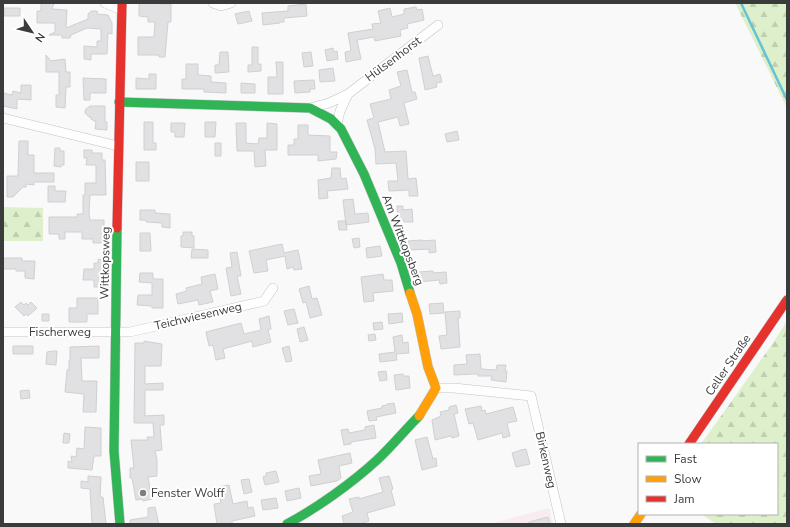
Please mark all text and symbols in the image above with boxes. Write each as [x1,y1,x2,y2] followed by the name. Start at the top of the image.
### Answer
[12,12,52,52] north arrow
[31,30,48,45] text: N
[362,32,425,85] street label: Hülsenhorst
[378,192,428,288] street label: Am Wittkopsberg
[96,226,114,300] street label: Wittkopsweg
[153,298,243,334] street label: Teichwiesenweg
[29,324,91,340] street label: Fischerweg
[702,331,754,399] street label: Celler Straße
[532,430,560,490] street label: Birkenweg
[638,443,778,515] legend
[674,451,697,467] text: Fast
[674,471,702,487] text: Slow
[151,485,226,501] place label: Fenster Wolff
[138,488,148,498] marker: Fenster Wolff
[673,491,695,507] text: Jam

